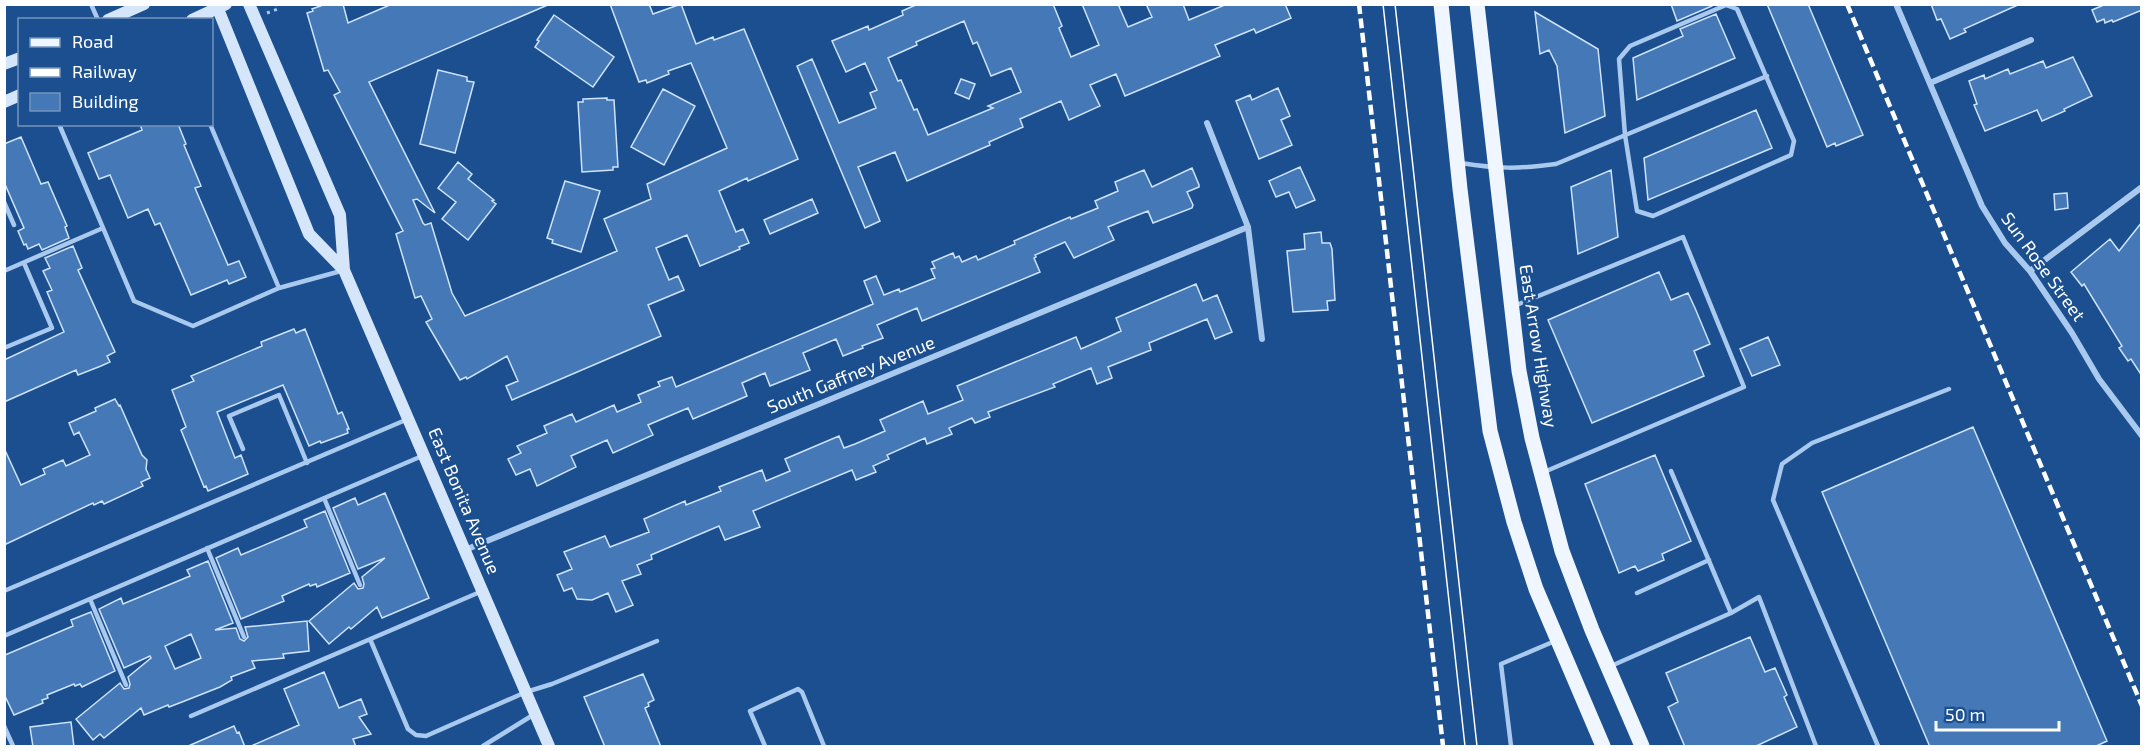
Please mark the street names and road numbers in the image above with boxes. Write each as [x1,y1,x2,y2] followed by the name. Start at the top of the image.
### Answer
[1997,208,2091,325] street label: Sun Rose Street
[1515,263,1563,429] street label: East Arrow Highway
[764,330,938,418] street label: South Gaffney Avenue
[424,424,506,577] street label: East Bonita Avenue

